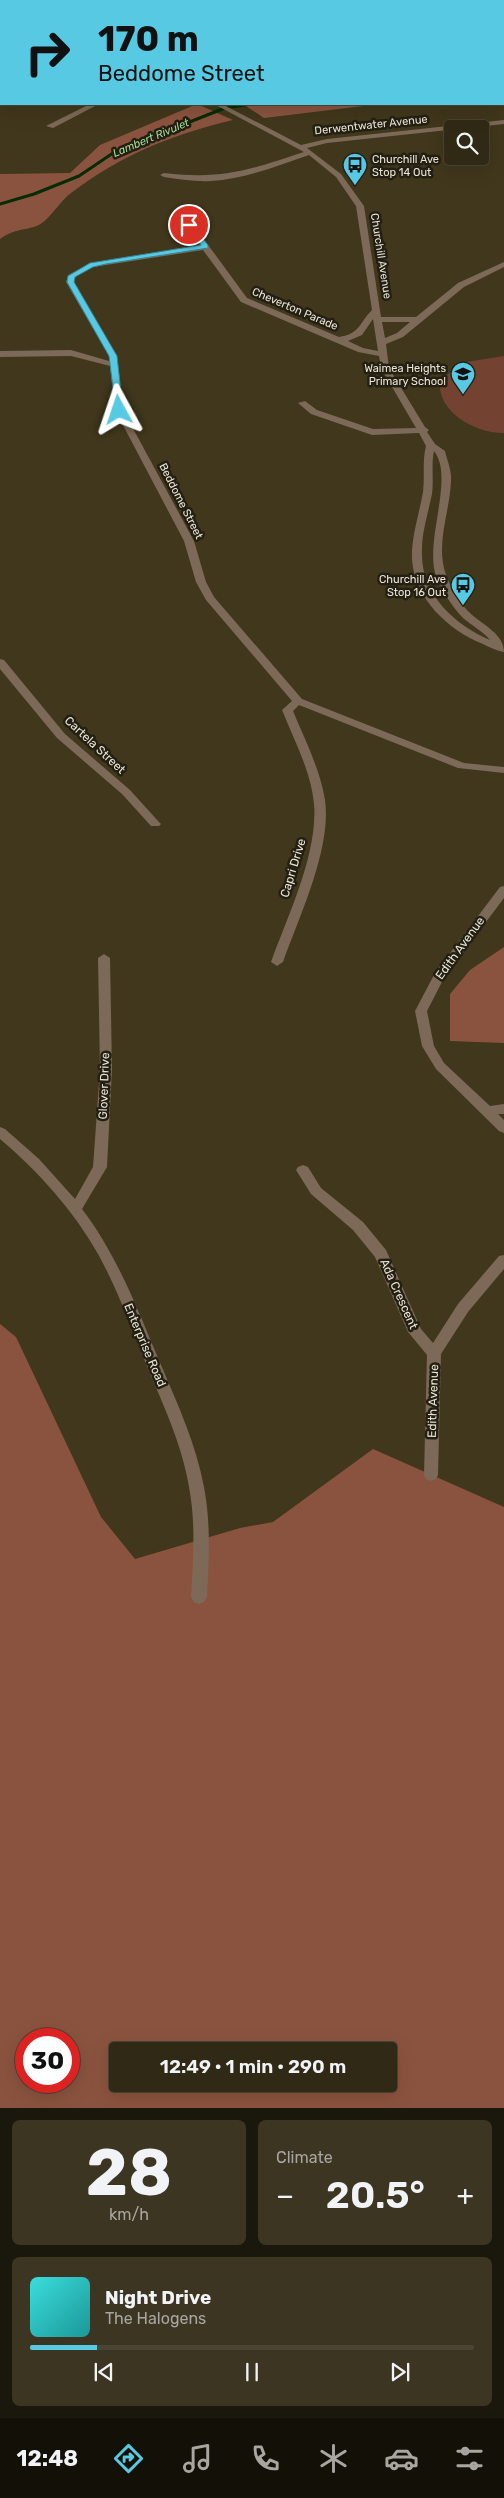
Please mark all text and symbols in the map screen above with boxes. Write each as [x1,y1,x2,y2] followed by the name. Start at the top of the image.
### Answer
[98,18,199,60] text: 170 m
[15,20,80,85] icon: right
[98,60,265,87] text: Beddome Street
[314,113,428,137] street label: Derwentwater Avenue
[111,116,192,160] water label: Lambert Rivulet
[444,120,489,165] map controls
[444,120,489,165] button: search
[342,152,368,186] bus stop icon: Churchill Ave Stop 14 Out
[372,153,439,179] place label: Churchill Ave Stop 14 Out
[168,204,210,246] pin
[175,211,203,239] icon: arrive
[368,212,394,300] street label: Churchill Avenue
[250,285,340,333] street label: Cheverton Parade
[450,361,476,395] school or university icon: Waimea Heights Primary School
[364,362,446,388] place label: Waimea Heights Primary School
[92,383,144,435] position arrow
[156,461,206,542] street label: Beddome Street
[450,572,476,606] bus stop icon: Churchill Ave Stop 16 Out
[379,573,447,599] place label: Churchill Ave Stop 16 Out
[62,713,128,777] street label: Cartela Street
[277,837,309,899] street label: Capri Drive
[433,914,488,982] street label: Edith Avenue
[96,1052,112,1120] street label: Glover Drive
[377,1257,421,1331] street label: Ada Crescent
[121,1301,169,1389] street label: Enterprise Road
[425,1364,441,1438] street label: Edith Avenue
[15,2028,80,2093] speed limit sign: 30
[160,2055,346,2078] text: 12:49 · 1 min · 290 m
[86,2134,172,2211] text: 28
[276,2148,333,2167] text: Climate
[326,2172,425,2218] text: 20.5°
[276,2179,294,2212] text: −
[457,2179,474,2212] text: +
[109,2205,149,2224] text: km/h
[105,2286,211,2309] text: Night Drive
[105,2309,206,2328] text: The Halogens
[90,2358,118,2386] icon: previous
[238,2358,266,2386] icon: pause
[386,2358,414,2386] icon: next
[111,2441,146,2476] icon: directions
[180,2441,215,2476] icon: music
[248,2441,283,2476] icon: phone
[316,2441,351,2476] icon: climate
[384,2441,419,2476] icon: car
[452,2441,487,2476] icon: filters
[17,2445,78,2472] text: 12:48

